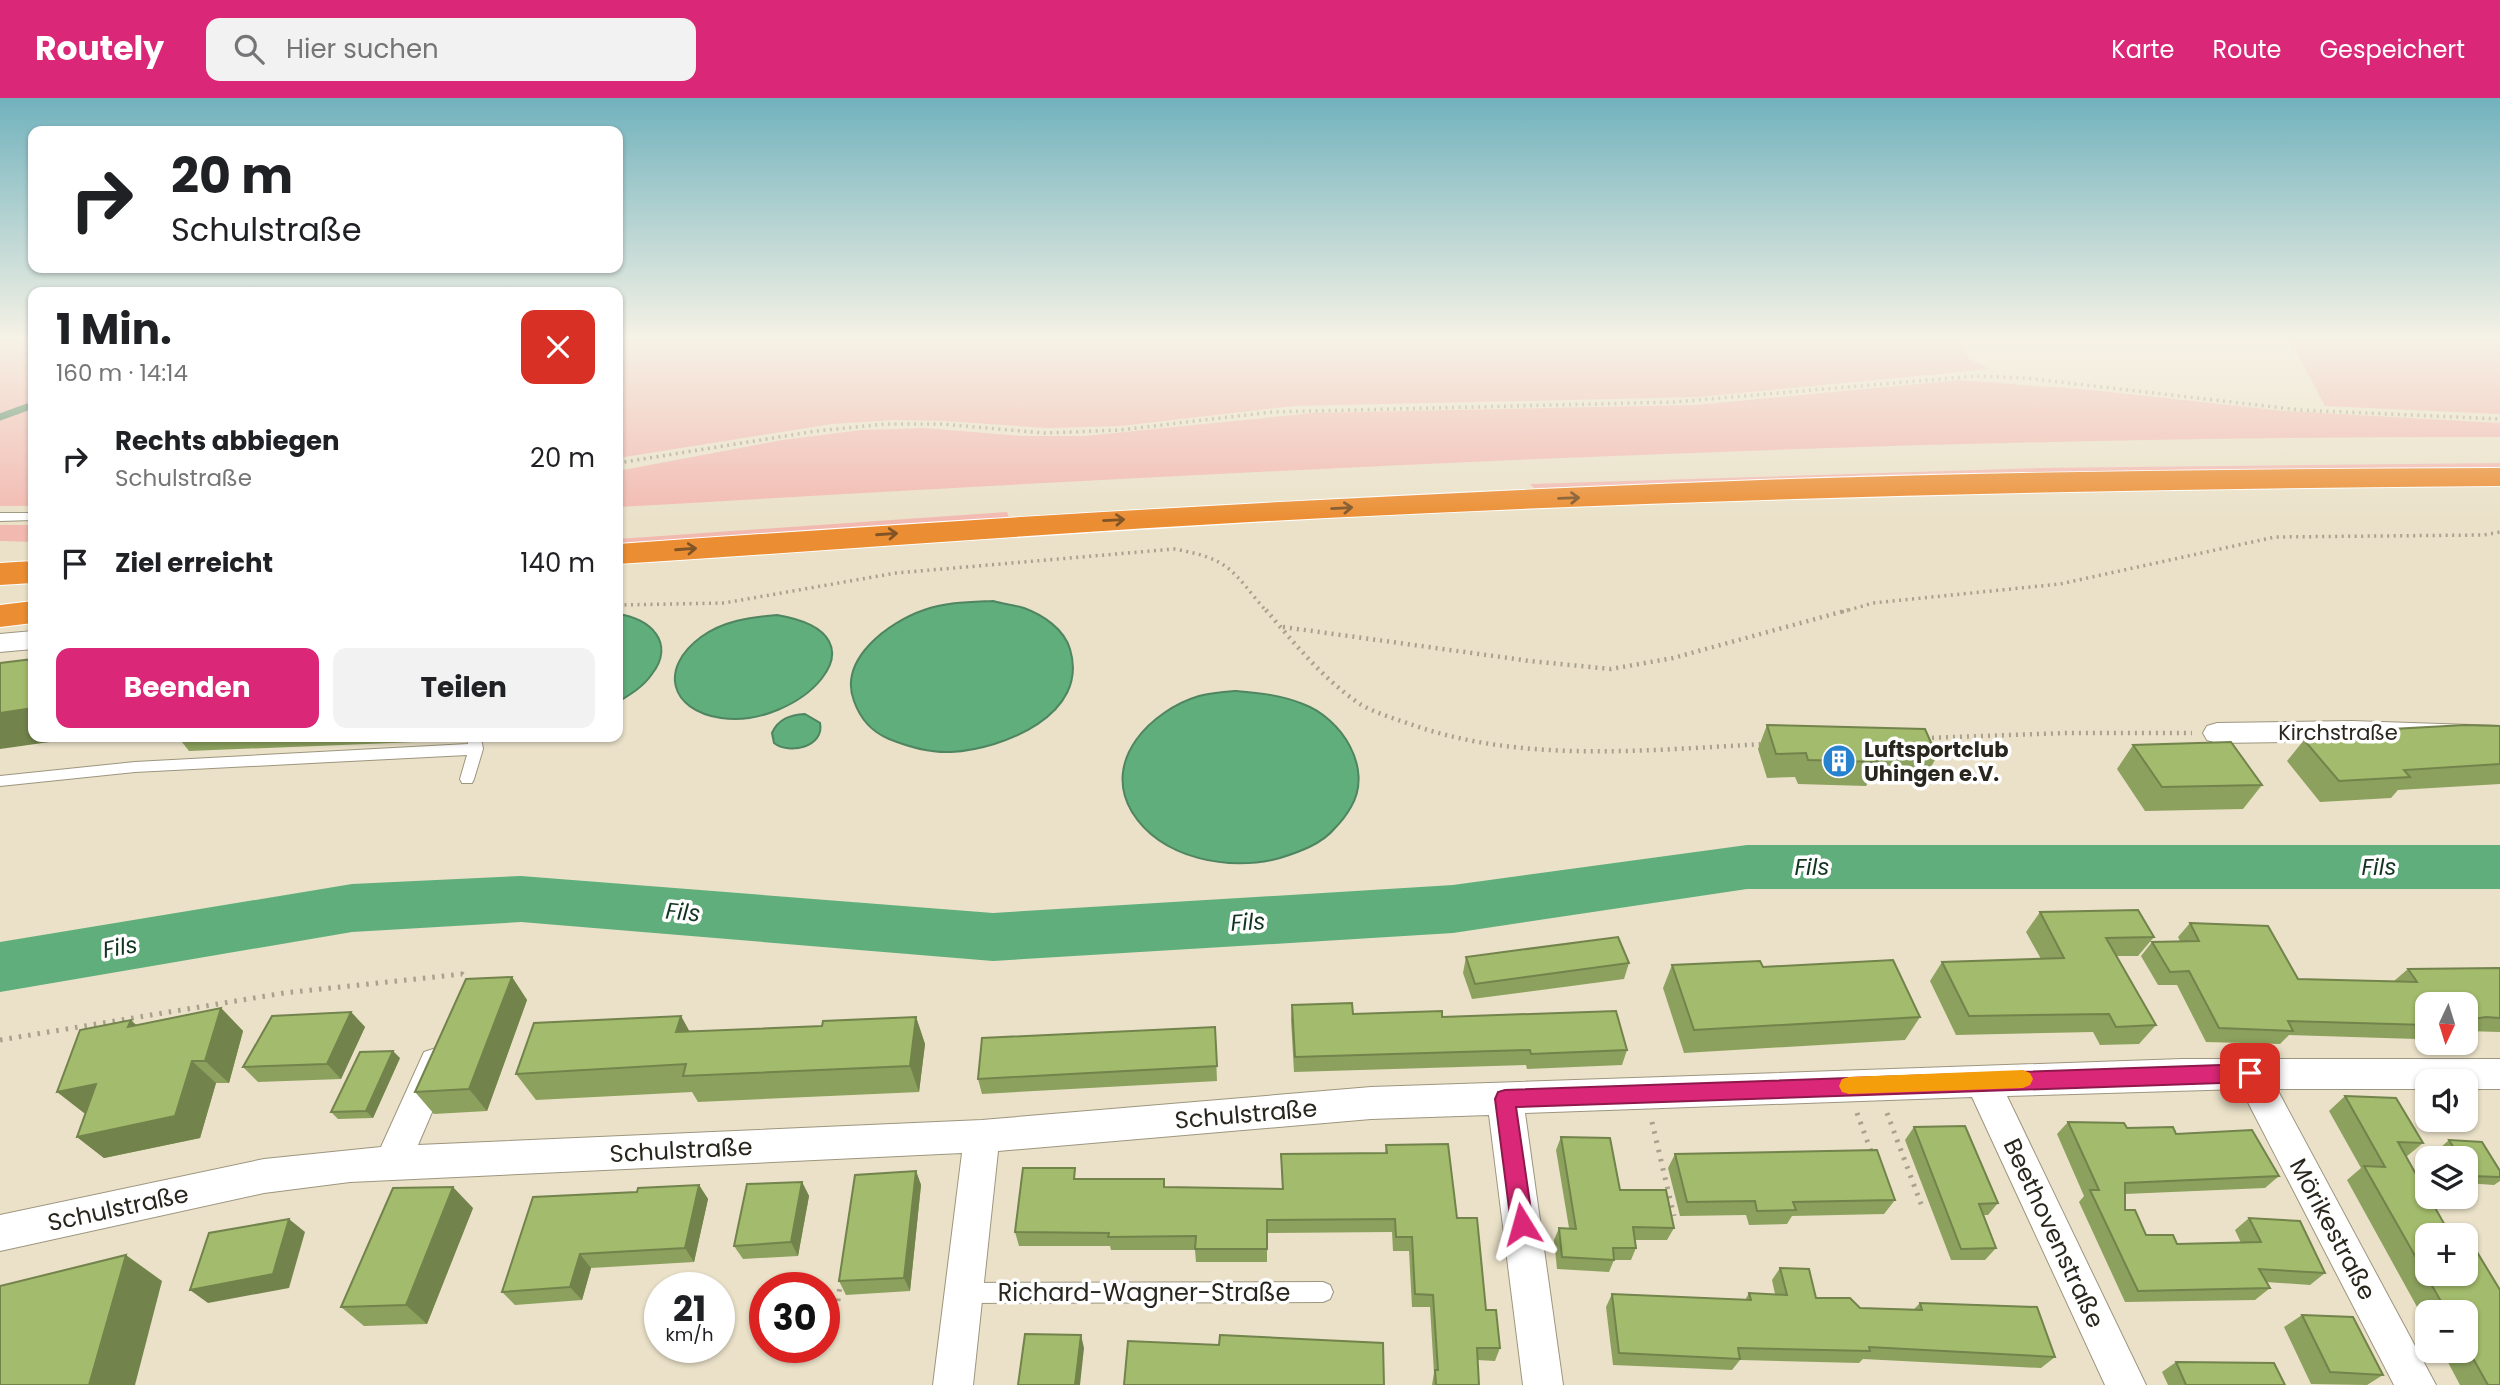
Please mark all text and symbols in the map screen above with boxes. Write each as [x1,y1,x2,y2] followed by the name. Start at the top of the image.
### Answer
[206,18,696,81] search box
[35,25,164,72] text: Routely
[230,30,268,68] icon: search
[286,31,439,67] text: Hier suchen
[2111,33,2174,66] text: Karte
[2212,33,2281,66] text: Route
[2319,33,2465,66] text: Gespeichert
[171,142,293,210] text: 20 m
[56,154,147,245] icon: right
[171,207,362,252] text: Schulstraße
[56,300,172,359] text: 1 Min.
[521,310,595,384] button: close
[56,357,188,389] text: 160 m · 14:14
[115,423,340,459] text: Rechts abbiegen
[56,440,94,478] icon: right
[530,440,595,476] text: 20 m
[115,462,252,494] text: Schulstraße
[1557,491,1580,504] one-way arrow
[1330,502,1353,515] one-way arrow
[1103,514,1126,527] one-way arrow
[876,527,898,540] one-way arrow
[674,542,697,555] one-way arrow
[56,545,94,583] icon: arrive
[115,545,273,581] text: Ziel erreicht
[520,545,595,581] text: 140 m
[56,648,319,728] button: Beenden
[333,648,595,728] button: Teilen
[2278,718,2398,747] street label: Kirchstraße
[1864,735,2008,788] place label: Luftsportclub Uhingen e.V.
[1820,742,1858,780] building icon: Luftsportclub Uhingen e.V.
[1795,851,1829,883] water label: Fils
[2362,851,2396,883] water label: Fils
[664,895,702,929] water label: Fils
[1230,905,1266,939] water label: Fils
[100,928,140,966] water label: Fils
[2415,992,2478,1055] north arrow
[2415,992,2478,1363] map controls
[2220,1043,2280,1103] pin
[2231,1054,2269,1092] icon: arrive
[2415,1069,2478,1132] button: sound
[1173,1091,1319,1137] street label: Schulstraße
[609,1130,753,1170] street label: Schulstraße
[1996,1133,2112,1333] street label: Beethovenstraße
[2415,1146,2478,1209] button: layers
[2282,1152,2384,1306] street label: Mörikestraße
[45,1177,191,1239] street label: Schulstraße
[1485,1187,1559,1261] position arrow
[2415,1223,2478,1286] button: +
[749,1272,840,1363] speed limit sign: 30
[998,1276,1290,1309] street label: Richard-Wagner-Straße
[673,1284,706,1333] text: 21
[2415,1300,2478,1363] button: −
[666,1322,713,1347] text: km/h

